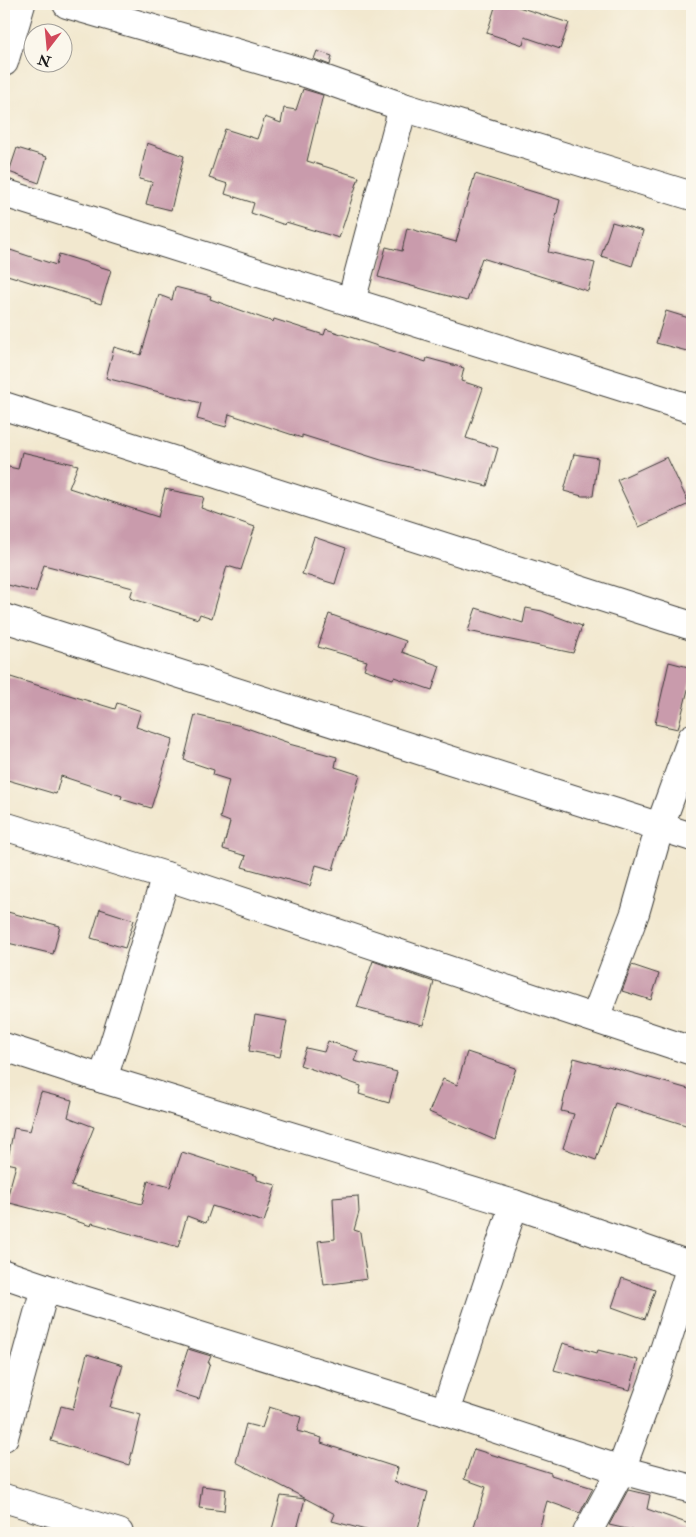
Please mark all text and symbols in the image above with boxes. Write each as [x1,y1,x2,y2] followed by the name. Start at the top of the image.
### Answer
[22,22,72,72] north arrow
[36,50,54,70] text: N

